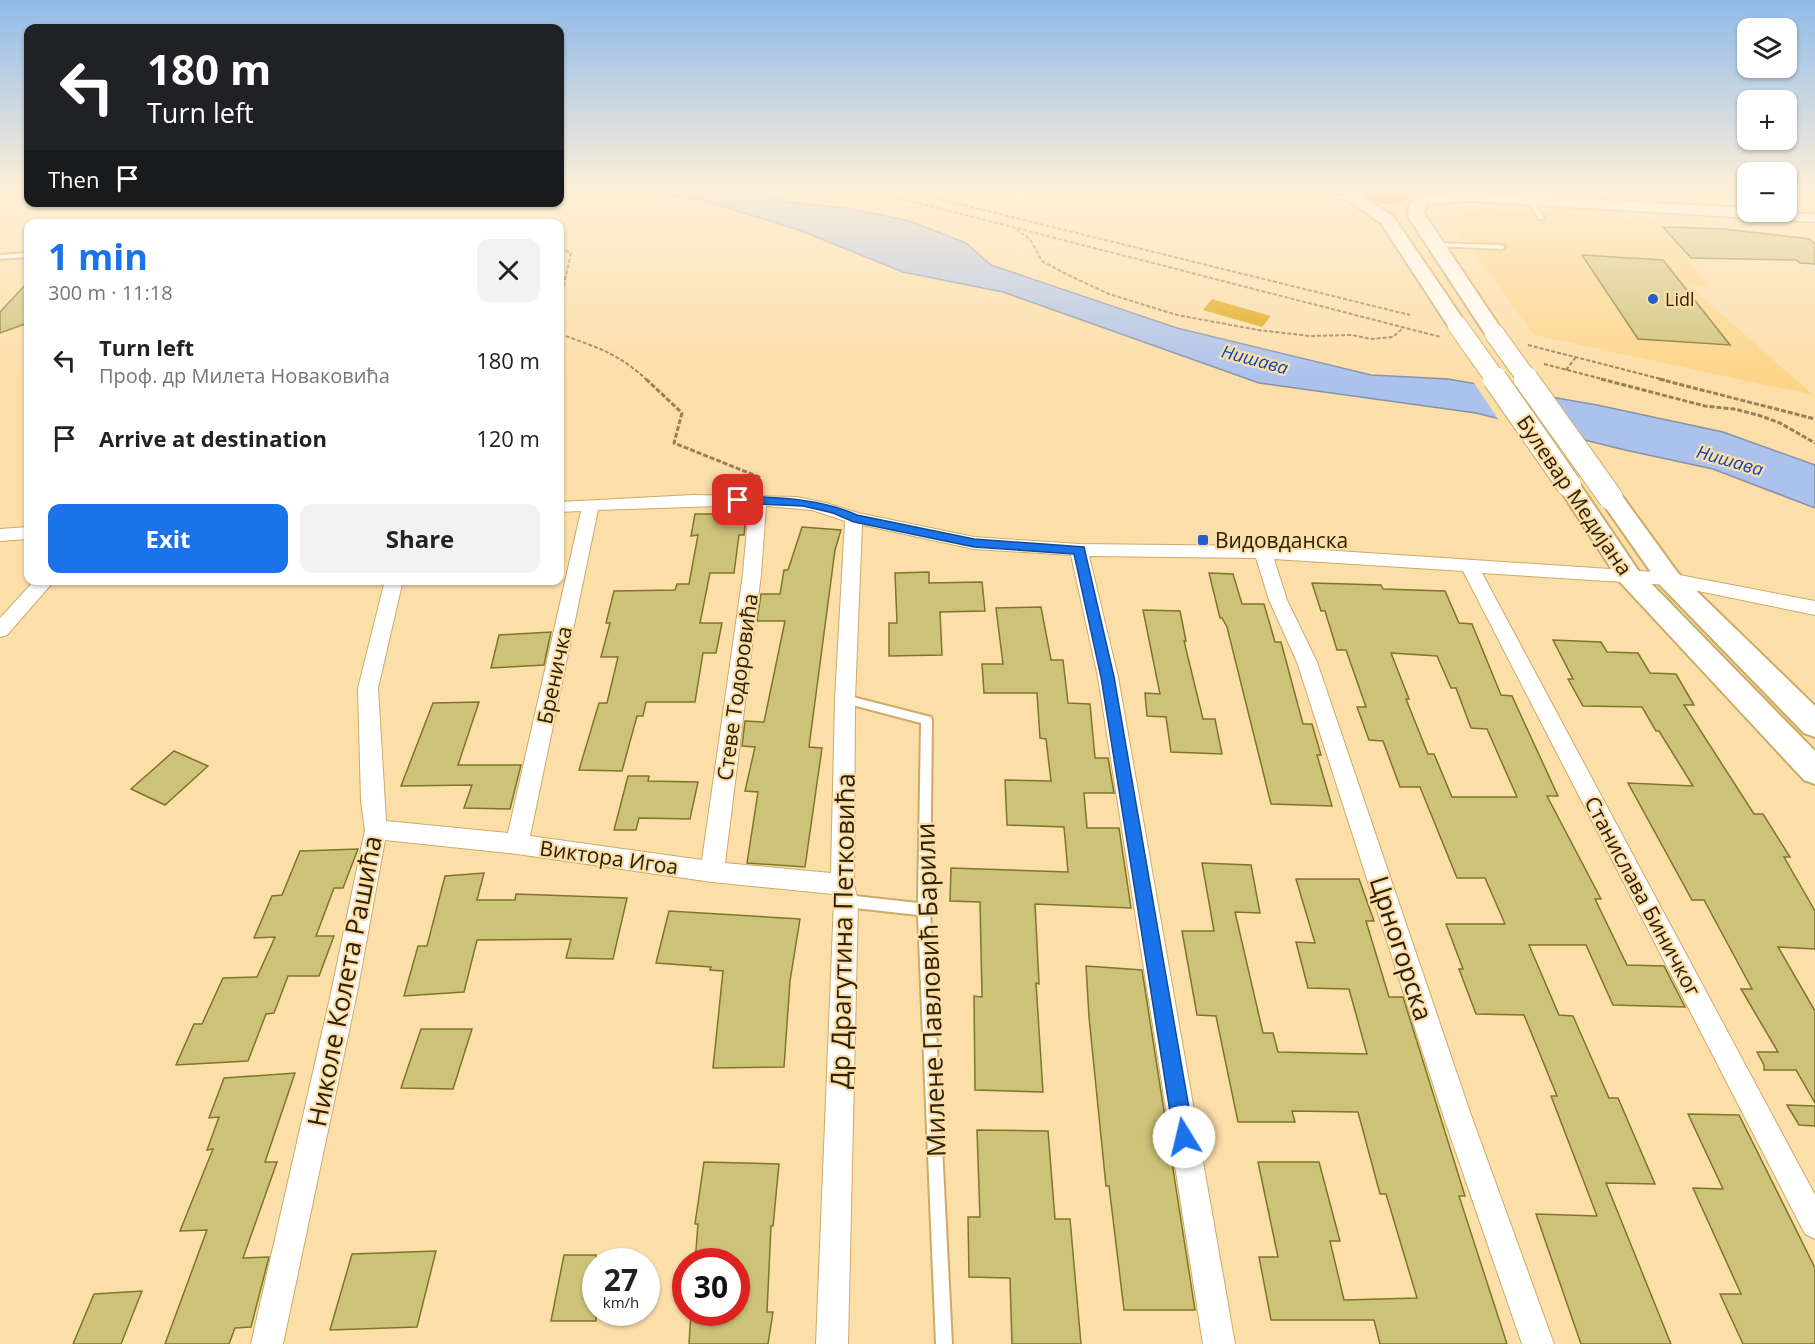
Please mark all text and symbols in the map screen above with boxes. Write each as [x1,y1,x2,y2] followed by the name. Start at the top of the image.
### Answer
[1737,18,1797,222] map controls
[1737,18,1797,78] button: layers
[147,40,271,97] text: 180 m
[48,48,126,126] icon: left
[1737,90,1797,150] button: +
[147,94,254,131] text: Turn left
[111,162,144,195] icon: arrive
[1737,162,1797,222] button: −
[48,164,99,194] text: Then
[48,232,148,281] text: 1 min
[477,239,540,302] button: close
[48,279,173,306] text: 300 m · 11:18
[1665,287,1695,311] place label: Lidl
[1646,292,1660,306] marker: Lidl
[99,332,194,362] text: Turn left
[1219,339,1291,379] water label: Нишава
[48,344,81,377] icon: left
[476,345,540,375] text: 180 m
[99,362,390,389] text: Проф. др Милета Новаковића
[1511,410,1639,580] street label: Булевар Медијана
[48,422,81,455] icon: arrive
[99,423,327,453] text: Arrive at destination
[476,423,540,453] text: 120 m
[1694,439,1766,481] water label: Нишава
[712,474,763,525] pin
[721,483,754,516] icon: arrive
[48,504,288,573] button: Exit
[300,504,540,573] button: Share
[1215,526,1348,554] place label: Видовданска
[1196,533,1210,547] marker: Видовданска
[710,592,764,782] street label: Стеве Тодоровића
[530,623,578,727] street label: Бреничка
[821,773,863,1089] street label: Др Драгутина Петковића
[1578,791,1708,1001] street label: Станислава Биничког
[906,822,954,1158] street label: Милене Павловић Барили
[298,832,390,1130] street label: Николе Колета Рашића
[538,833,680,881] street label: Виктора Игоа
[1362,871,1442,1025] street label: Црногорска
[1152,1105,1216,1169] position arrow
[672,1248,750,1326] speed limit sign: 30
[604,1259,638,1300] text: 27
[603,1292,639,1312] text: km/h

